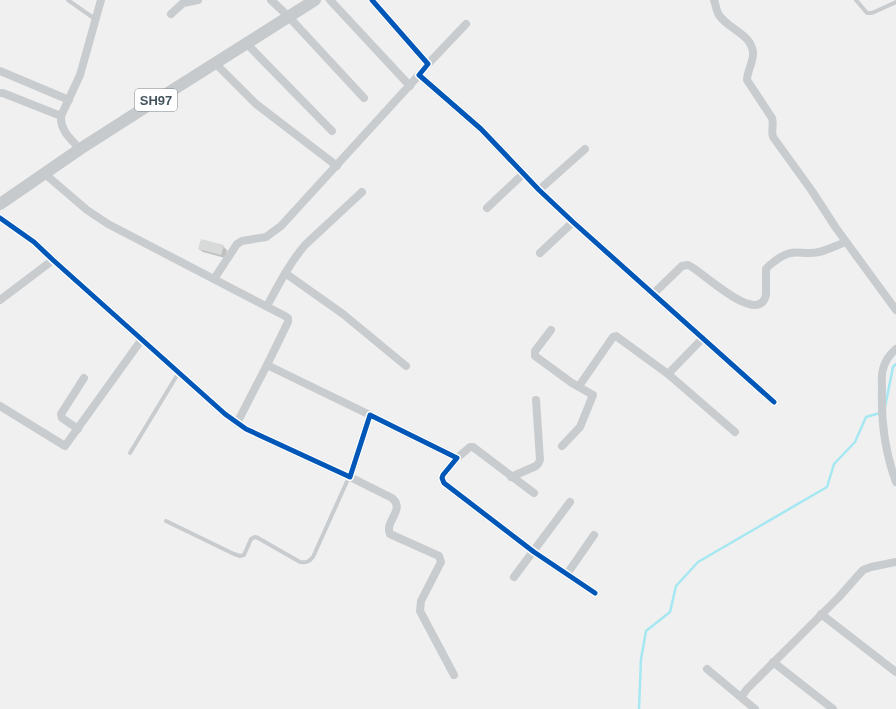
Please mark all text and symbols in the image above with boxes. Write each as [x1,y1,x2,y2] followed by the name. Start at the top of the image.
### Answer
[135,89,177,111] road number: SH97

